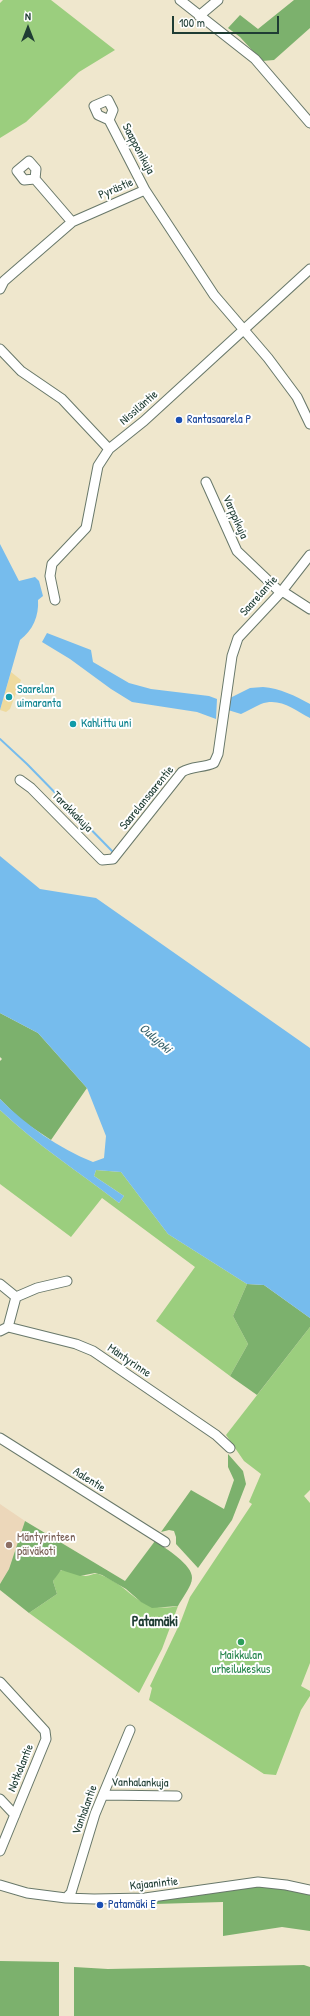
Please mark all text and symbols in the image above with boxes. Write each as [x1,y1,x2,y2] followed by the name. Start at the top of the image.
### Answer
[8,8,48,48] north arrow
[174,8,281,34] scale bar
[25,9,31,23] text: N
[179,14,205,31] text: 100 m
[119,121,157,177] street label: Saapponikuja
[96,175,136,203] street label: Pyrästie
[117,388,161,428] street label: Nissiläntie
[187,413,251,427] place label: Rantasaarela P
[174,415,184,425] marker: Rantasaarela P
[219,493,251,541] street label: Varppikuja
[237,573,281,619] street label: Saarelantie
[17,683,61,711] place label: Saarelan uimaranta
[4,692,14,702] marker: Saarelan uimaranta
[81,717,132,731] place label: Kahlittu uni
[68,719,78,729] marker: Kahlittu uni
[117,763,177,833] street label: Saarelansaarentie
[49,789,95,835] street label: Tarakkakuja
[136,1021,174,1057] water label: Oulujoki
[104,1341,154,1381] street label: Mäntyrinne
[70,1464,108,1496] street label: Aalentie
[17,1531,75,1559] place label: Mäntyrinteen päiväkoti
[4,1540,14,1550] marker: Mäntyrinteen päiväkoti
[132,1614,178,1630] district label: Patamäki
[236,1637,246,1647] marker: Maikkulan urheilukeskus
[212,1649,270,1677] place label: Maikkulan urheilukeskus
[5,1742,37,1794] street label: Notkolantie
[111,1775,169,1791] street label: Vanhalankuja
[69,1783,101,1837] street label: Vanhalantie
[129,1874,179,1894] street label: Kajaanintie
[108,1898,156,1912] place label: Patamäki E
[95,1900,105,1910] marker: Patamäki E

